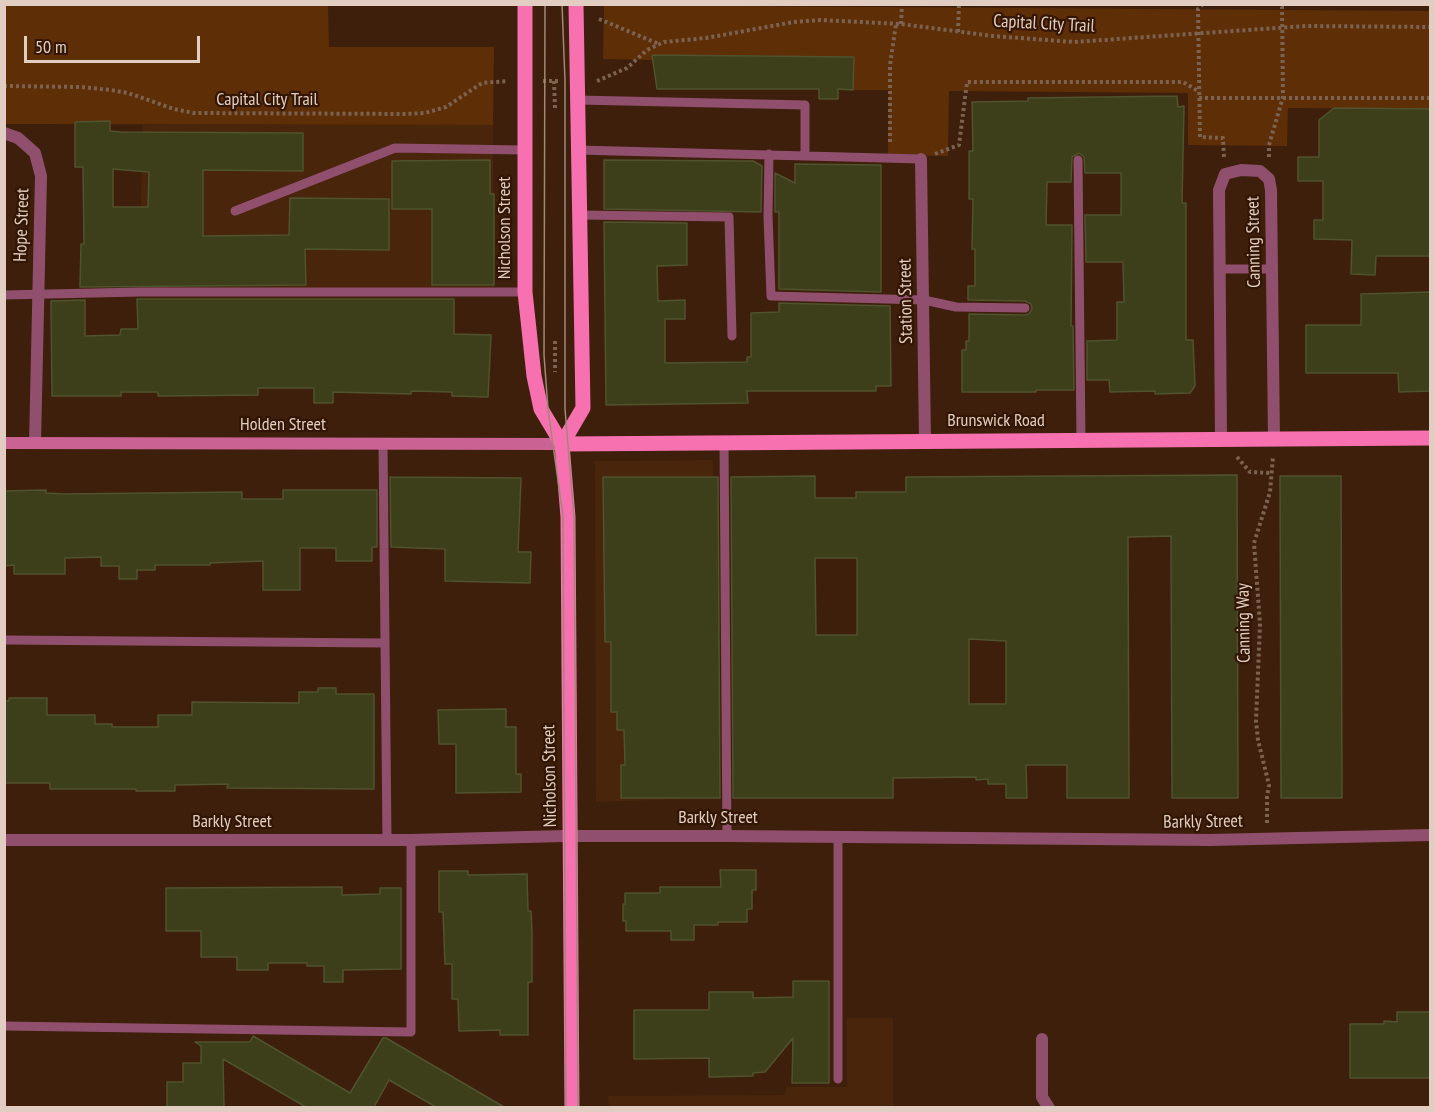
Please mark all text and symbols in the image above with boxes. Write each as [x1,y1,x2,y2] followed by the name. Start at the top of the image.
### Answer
[993,11,1095,37] street label: Capital City Trail
[27,24,202,62] scale bar
[35,35,67,58] text: 50 m
[216,89,318,111] street label: Capital City Trail
[494,177,516,279] street label: Nicholson Street
[10,188,34,262] street label: Hope Street
[1242,196,1266,288] street label: Canning Street
[894,258,918,344] street label: Station Street
[947,410,1045,432] street label: Brunswick Road
[240,414,326,436] street label: Holden Street
[1233,583,1255,663] street label: Canning Way
[538,724,562,828] street label: Nicholson Street
[678,807,758,829] street label: Barkly Street
[192,811,272,833] street label: Barkly Street
[1163,811,1243,833] street label: Barkly Street

